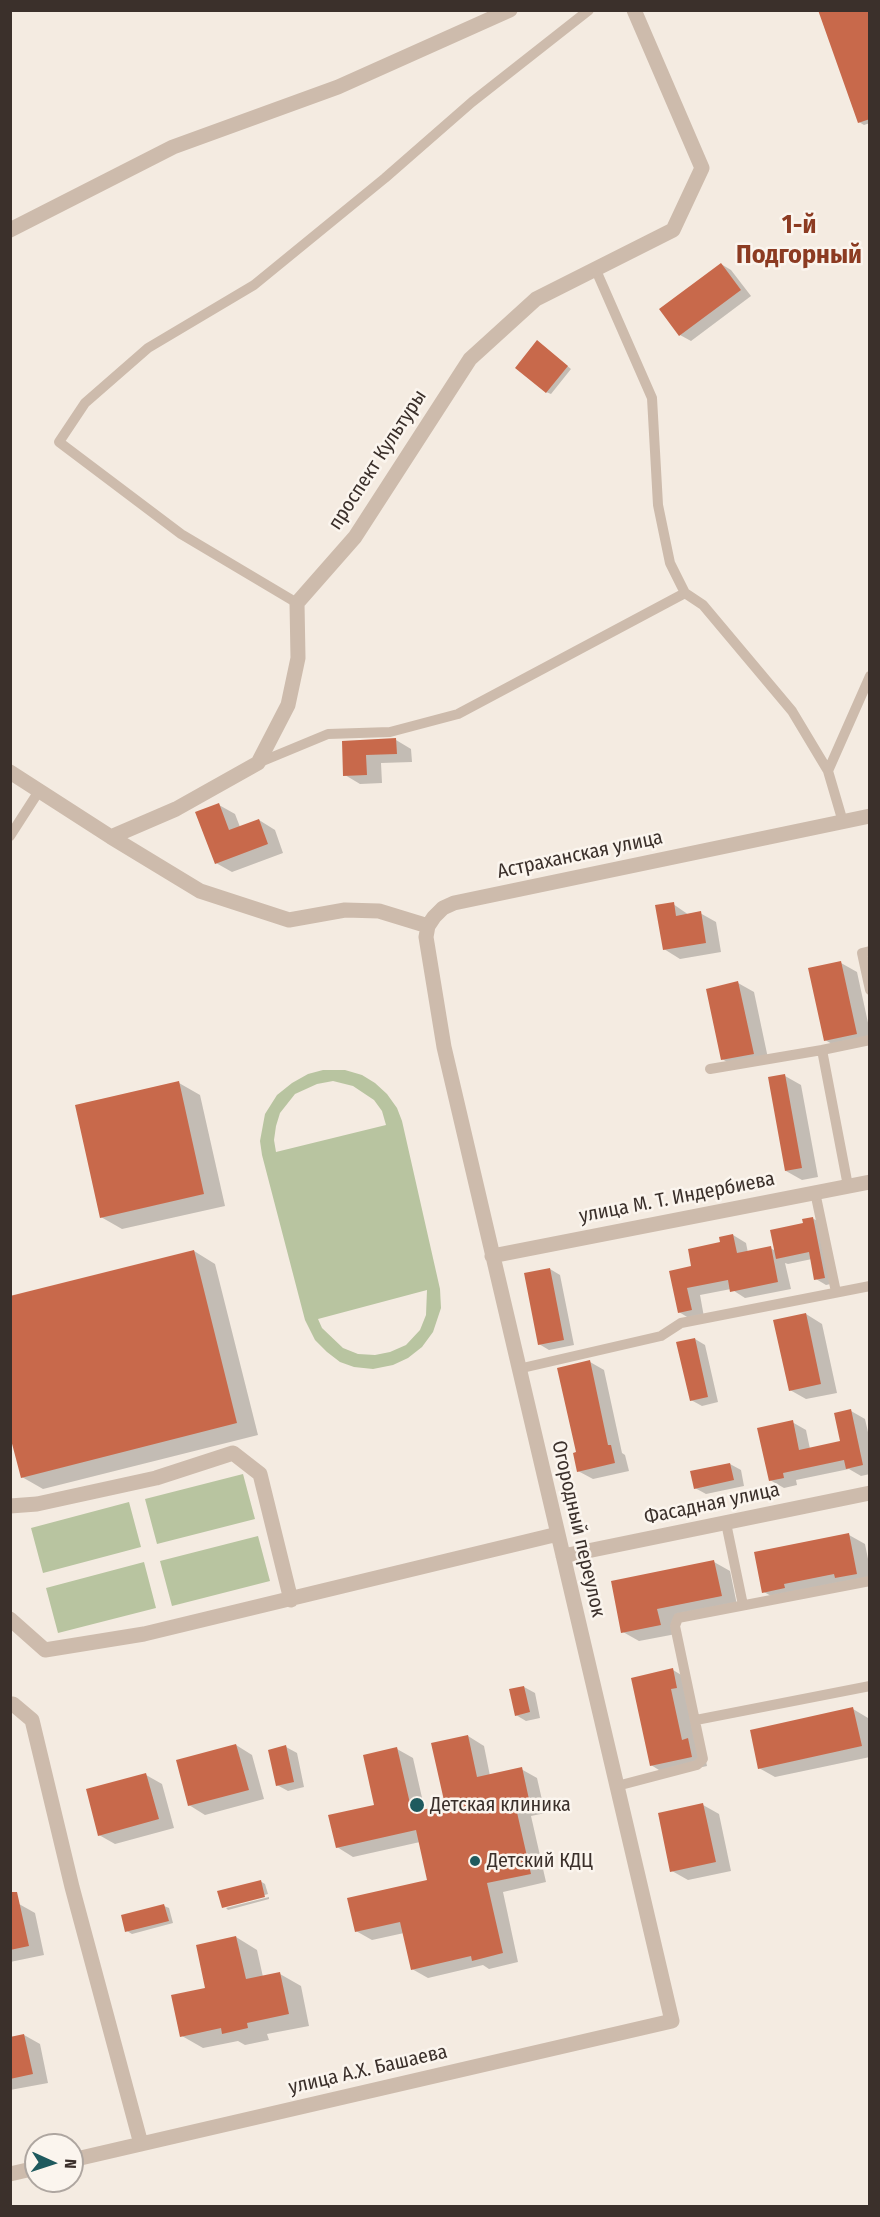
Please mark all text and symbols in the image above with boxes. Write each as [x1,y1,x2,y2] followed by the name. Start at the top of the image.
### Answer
[736,210,862,272] district label: 1-й Подгорный
[324,386,432,534] street label: проспект Культуры
[495,826,665,884] street label: Астраханская улица
[577,1167,777,1229] street label: улица М. Т. Индербиева
[546,1438,610,1620] street label: Огородный переулок
[642,1478,782,1530] street label: Фасадная улица
[430,1793,571,1817] place label: Детская клиника
[408,1796,426,1814] marker: Детская клиника
[487,1849,593,1873] place label: Детский КДЦ
[468,1854,482,1868] marker: Детский КДЦ
[286,2040,450,2100] street label: улица А.Х. Башаева
[24,2133,84,2193] north arrow
[61,2159,80,2169] text: N

